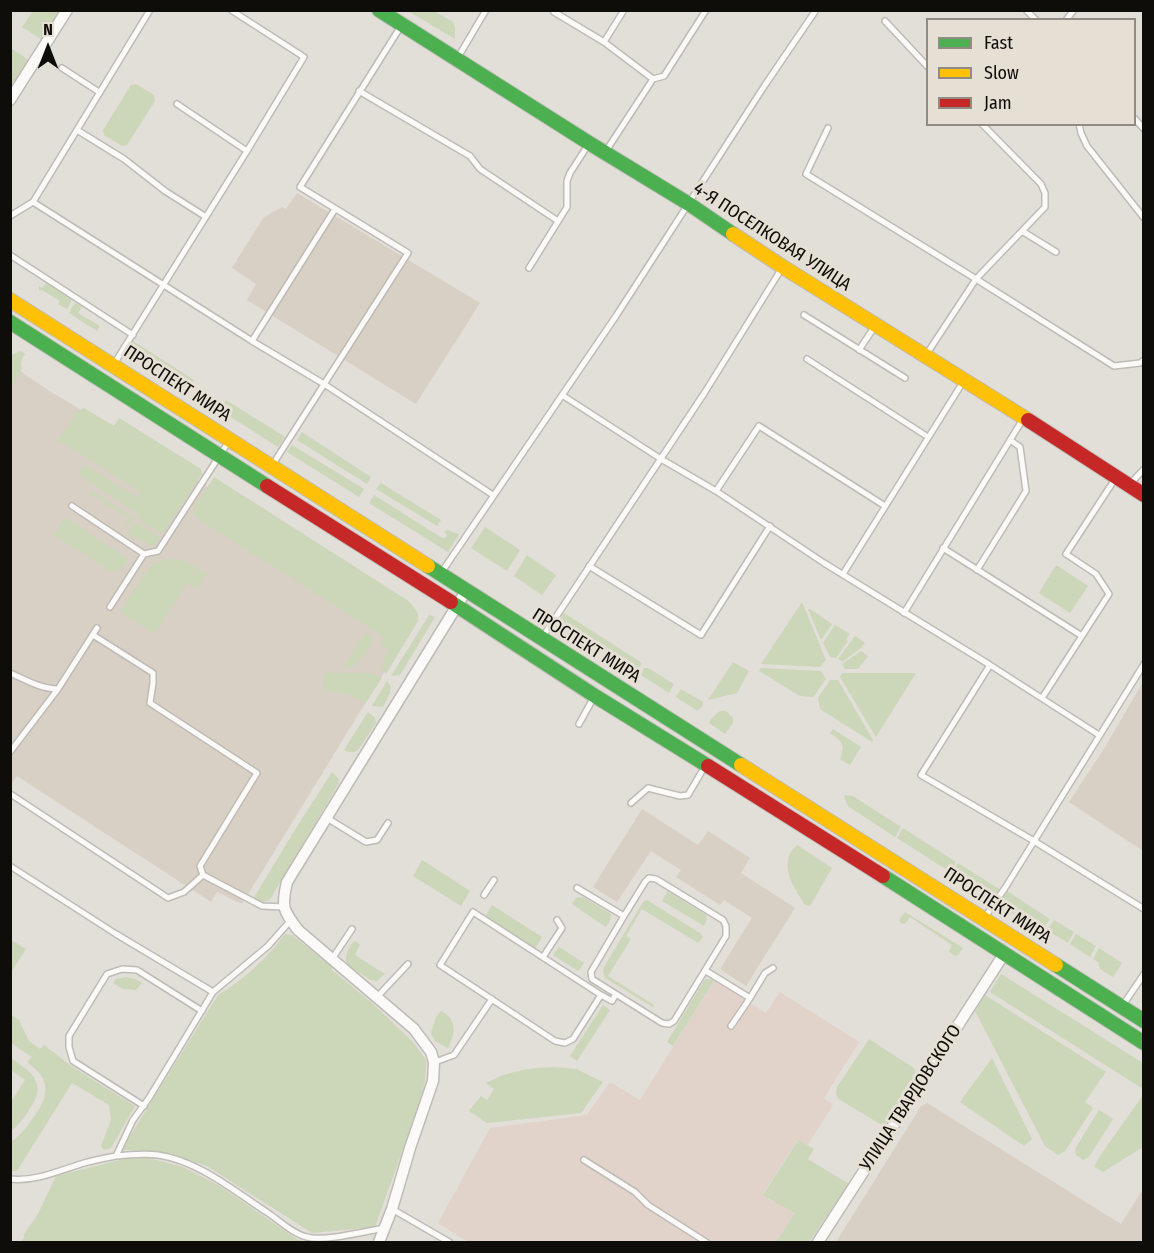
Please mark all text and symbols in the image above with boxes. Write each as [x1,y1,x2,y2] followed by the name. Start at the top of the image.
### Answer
[18,18,78,78] north arrow
[926,18,1136,126] legend
[43,20,53,39] text: N
[984,32,1013,54] text: Fast
[984,62,1019,84] text: Slow
[984,92,1012,114] text: Jam
[689,178,855,296] street label: 4-Я ПОСЕЛКОВАЯ УЛИЦА
[119,341,235,427] street label: ПРОСПЕКТ МИРА
[528,604,644,688] street label: ПРОСПЕКТ МИРА
[939,863,1055,949] street label: ПРОСПЕКТ МИРА
[856,1021,966,1175] street label: УЛИЦА ТВАРДОВСКОГО

